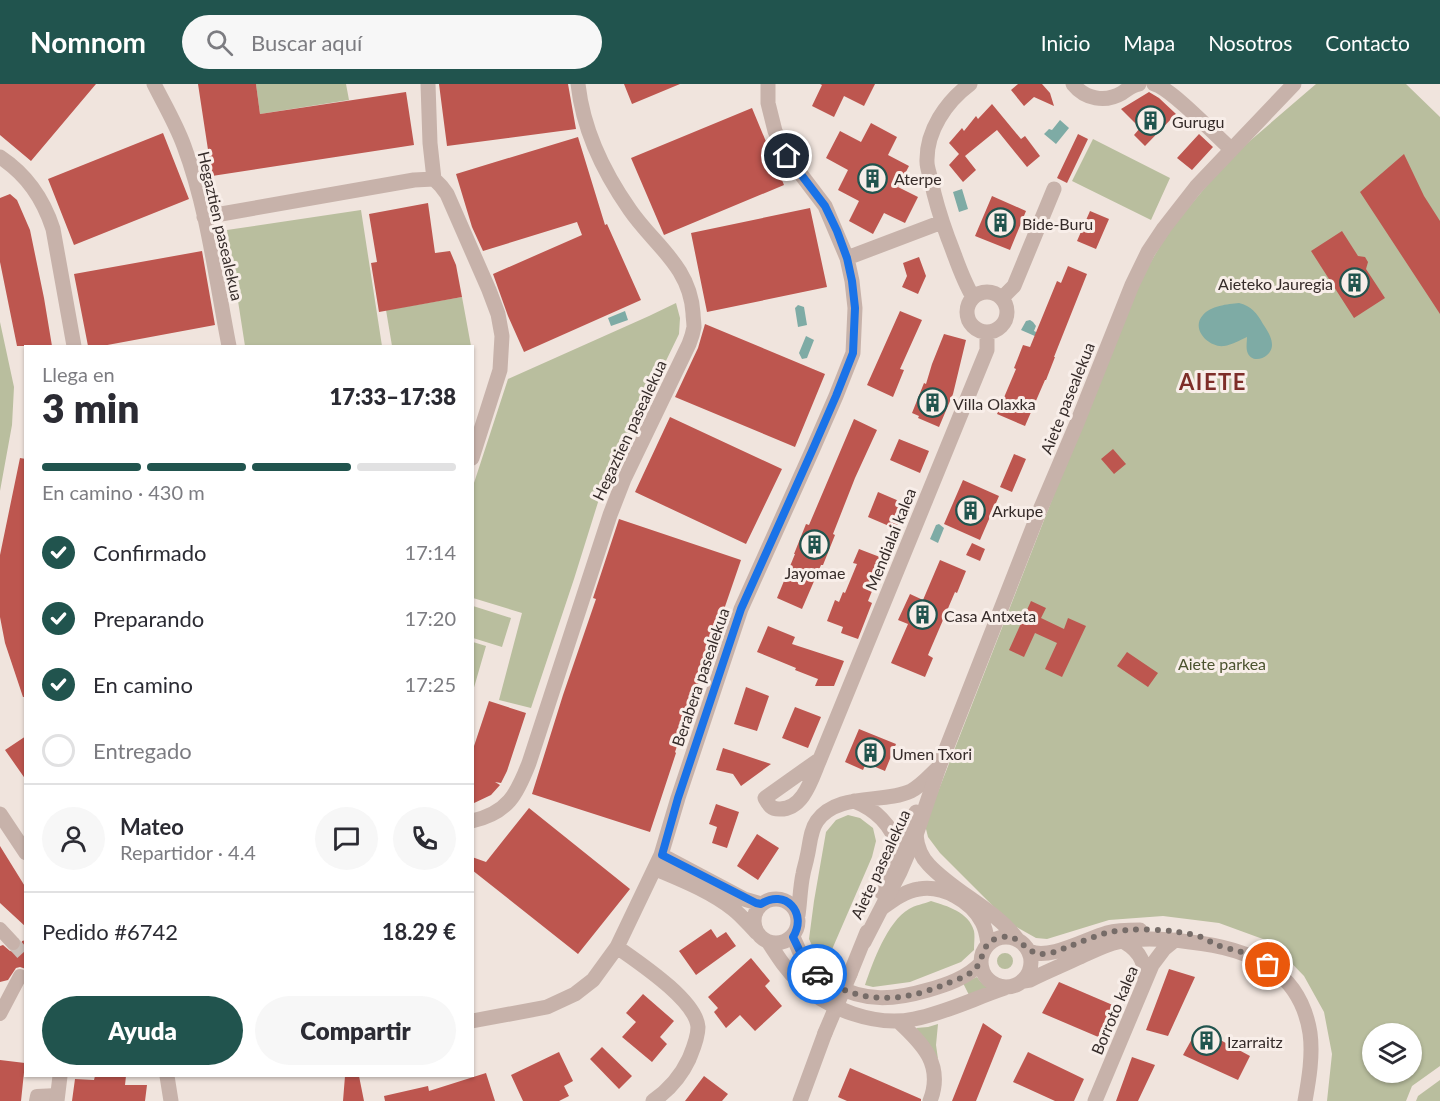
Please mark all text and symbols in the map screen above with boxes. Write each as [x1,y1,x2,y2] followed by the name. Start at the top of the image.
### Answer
[182,15,602,69] search box
[30,25,146,59] text: Nomnom
[203,26,236,59] icon: search
[251,29,362,56] text: Buscar aquí
[1041,30,1090,55] text: Inicio
[1123,30,1175,55] text: Mapa
[1208,30,1292,55] text: Nosotros
[1325,30,1410,55] text: Contacto
[1135,105,1167,137] building icon: Gurugu
[1172,112,1224,131] place label: Gurugu
[761,130,812,181] pin
[770,139,803,172] icon: home
[195,149,247,303] street label: Hegaztien pasealekua
[857,162,889,194] building icon: Aterpe
[894,169,942,188] place label: Aterpe
[985,207,1017,239] building icon: Bide-Buru
[1022,214,1093,233] place label: Bide-Buru
[1338,267,1370,299] building icon: Aieteko Jauregia
[1218,274,1333,293] place label: Aieteko Jauregia
[1036,339,1098,457] street label: Aiete pasealekua
[588,357,670,503] street label: Hegaztien pasealekua
[42,362,115,386] text: Llega en
[1178,368,1247,395] district label: AIETE
[330,383,456,410] text: 17:33–17:38
[42,385,139,431] text: 3 min
[916,387,948,419] building icon: Villa Olaxka
[953,394,1036,413] place label: Villa Olaxka
[42,480,205,504] text: En camino · 430 m
[861,485,919,593] street label: Mendialai kalea
[955,494,987,526] building icon: Arkupe
[992,501,1043,520] place label: Arkupe
[799,528,831,560] building icon: Jayomae
[42,536,75,569] icon: check
[93,539,206,566] text: Confirmado
[405,540,456,564] text: 17:14
[785,563,845,582] place label: Jayomae
[907,599,939,631] building icon: Casa Antxeta
[42,602,75,635] icon: check
[93,605,204,632] text: Preparando
[667,605,733,749] street label: Berabera pasealekua
[405,606,456,630] text: 17:20
[944,606,1036,625] place label: Casa Antxeta
[1178,654,1266,673] park label: Aiete parkea
[42,668,75,701] icon: check
[93,671,193,698] text: En camino
[405,672,456,696] text: 17:25
[93,737,192,764] text: Entregado
[855,737,887,769] building icon: Umen Txori
[892,744,972,763] place label: Umen Txori
[846,806,914,922] street label: Aiete pasealekua
[42,807,105,870] button: person
[315,807,378,870] button: chat
[393,807,456,870] button: phone
[120,813,184,840] text: Mateo
[120,840,256,864] text: Repartidor · 4.4
[42,918,178,945] text: Pedido #6742
[382,918,456,945] text: 18.29 €
[1242,939,1293,990] pin
[787,944,847,1004] courier
[1251,948,1284,981] icon: bag
[801,958,834,991] icon: car
[1087,963,1141,1057] street label: Borroto kalea
[42,996,243,1065] button: Ayuda
[255,996,456,1065] button: Compartir
[1362,1023,1422,1083] map controls
[1362,1023,1422,1083] button: layers
[1190,1025,1222,1057] building icon: Izarraitz
[1227,1032,1283,1051] place label: Izarraitz

